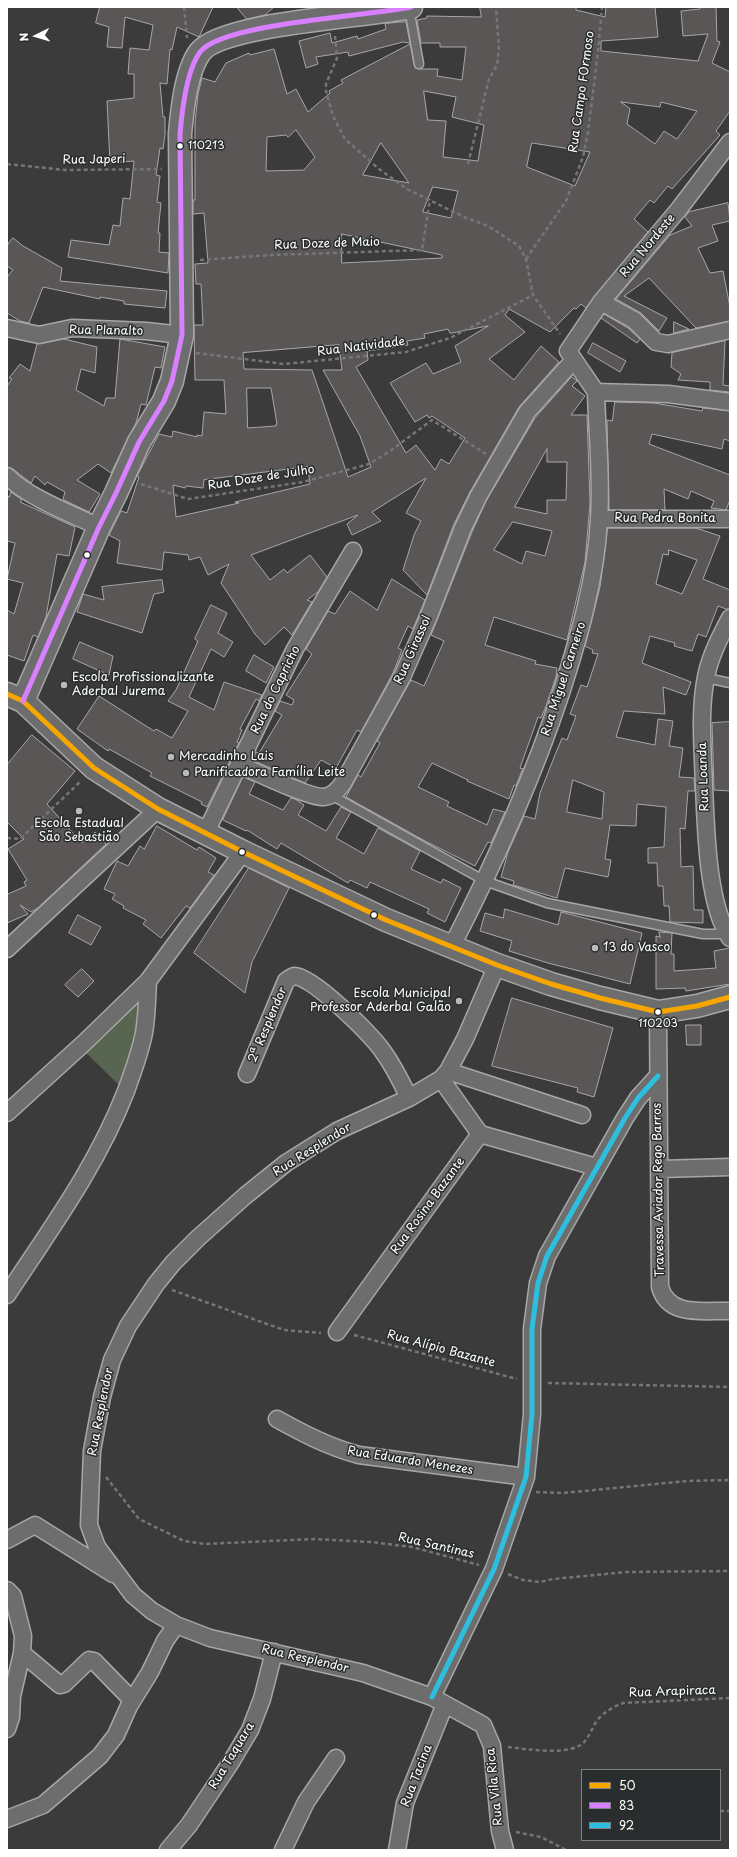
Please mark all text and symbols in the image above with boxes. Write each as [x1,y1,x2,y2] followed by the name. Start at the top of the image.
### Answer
[16,16,56,56] north arrow
[566,30,598,154] street label: Rua Campo FOrmoso
[15,32,32,42] text: N
[188,139,225,153] place label: 110213
[175,141,185,151] marker: 110213
[62,152,126,168] street label: Rua Japeri
[617,211,679,281] street label: Rua Nordeste
[274,235,380,253] street label: Rua Doze de Maio
[69,323,143,339] street label: Rua Planalto
[316,334,406,360] street label: Rua Natividade
[207,462,315,494] street label: Rua Doze de Julho
[614,512,716,526] street label: Rua Pedra Bonita
[82,550,92,560] unlabelled marker
[391,613,435,687] street label: Rua Girassol
[539,620,589,738] street label: Rua Miguel Carneiro
[248,644,304,736] street label: Rua do Capricho
[72,671,214,699] place label: Escola Profissionalizante Aderbal Jurema
[59,680,69,690] marker: Escola Profissionalizante Aderbal Jurema
[696,742,712,812] street label: Rua Loanda
[179,750,273,764] place label: Mercadinho Lais
[166,752,176,762] marker: Mercadinho Lais
[194,766,345,780] place label: Panificadora Família Leite
[181,768,191,778] marker: Panificadora Família Leite
[74,806,84,816] marker: Escola Estadual São Sebastião
[34,817,124,845] place label: Escola Estadual São Sebastião
[237,847,247,857] unlabelled marker
[369,910,379,920] unlabelled marker
[603,941,670,955] place label: 13 do Vasco
[590,943,600,953] marker: 13 do Vasco
[246,985,290,1065] street label: 2ª Resplendor
[310,987,451,1015] place label: Escola Municipal Professor Aderbal Galão
[454,996,464,1006] marker: Escola Municipal Professor Aderbal Galão
[653,1007,663,1017] marker: 110203
[638,1017,678,1031] place label: 110203
[650,1103,668,1277] street label: Travessa Aviador Rego Barros
[270,1120,354,1180] street label: Rua Resplendor
[388,1155,468,1257] street label: Rua Rosina Bazante
[385,1328,497,1370] street label: Rua Alípio Bazante
[85,1367,117,1457] street label: Rua Resplendor
[346,1444,474,1478] street label: Rua Eduardo Menezes
[397,1530,475,1562] street label: Rua Santinas
[260,1642,350,1676] street label: Rua Resplendor
[628,1683,716,1701] street label: Rua Arapiraca
[206,1720,258,1792] street label: Rua Taquara
[398,1743,436,1809] street label: Rua Tacina
[484,1747,506,1827] street label: Rua Vila Rica
[581,1769,721,1841] legend
[619,1776,635,1794] text: 50
[619,1796,634,1814] text: 83
[619,1816,634,1834] text: 92

